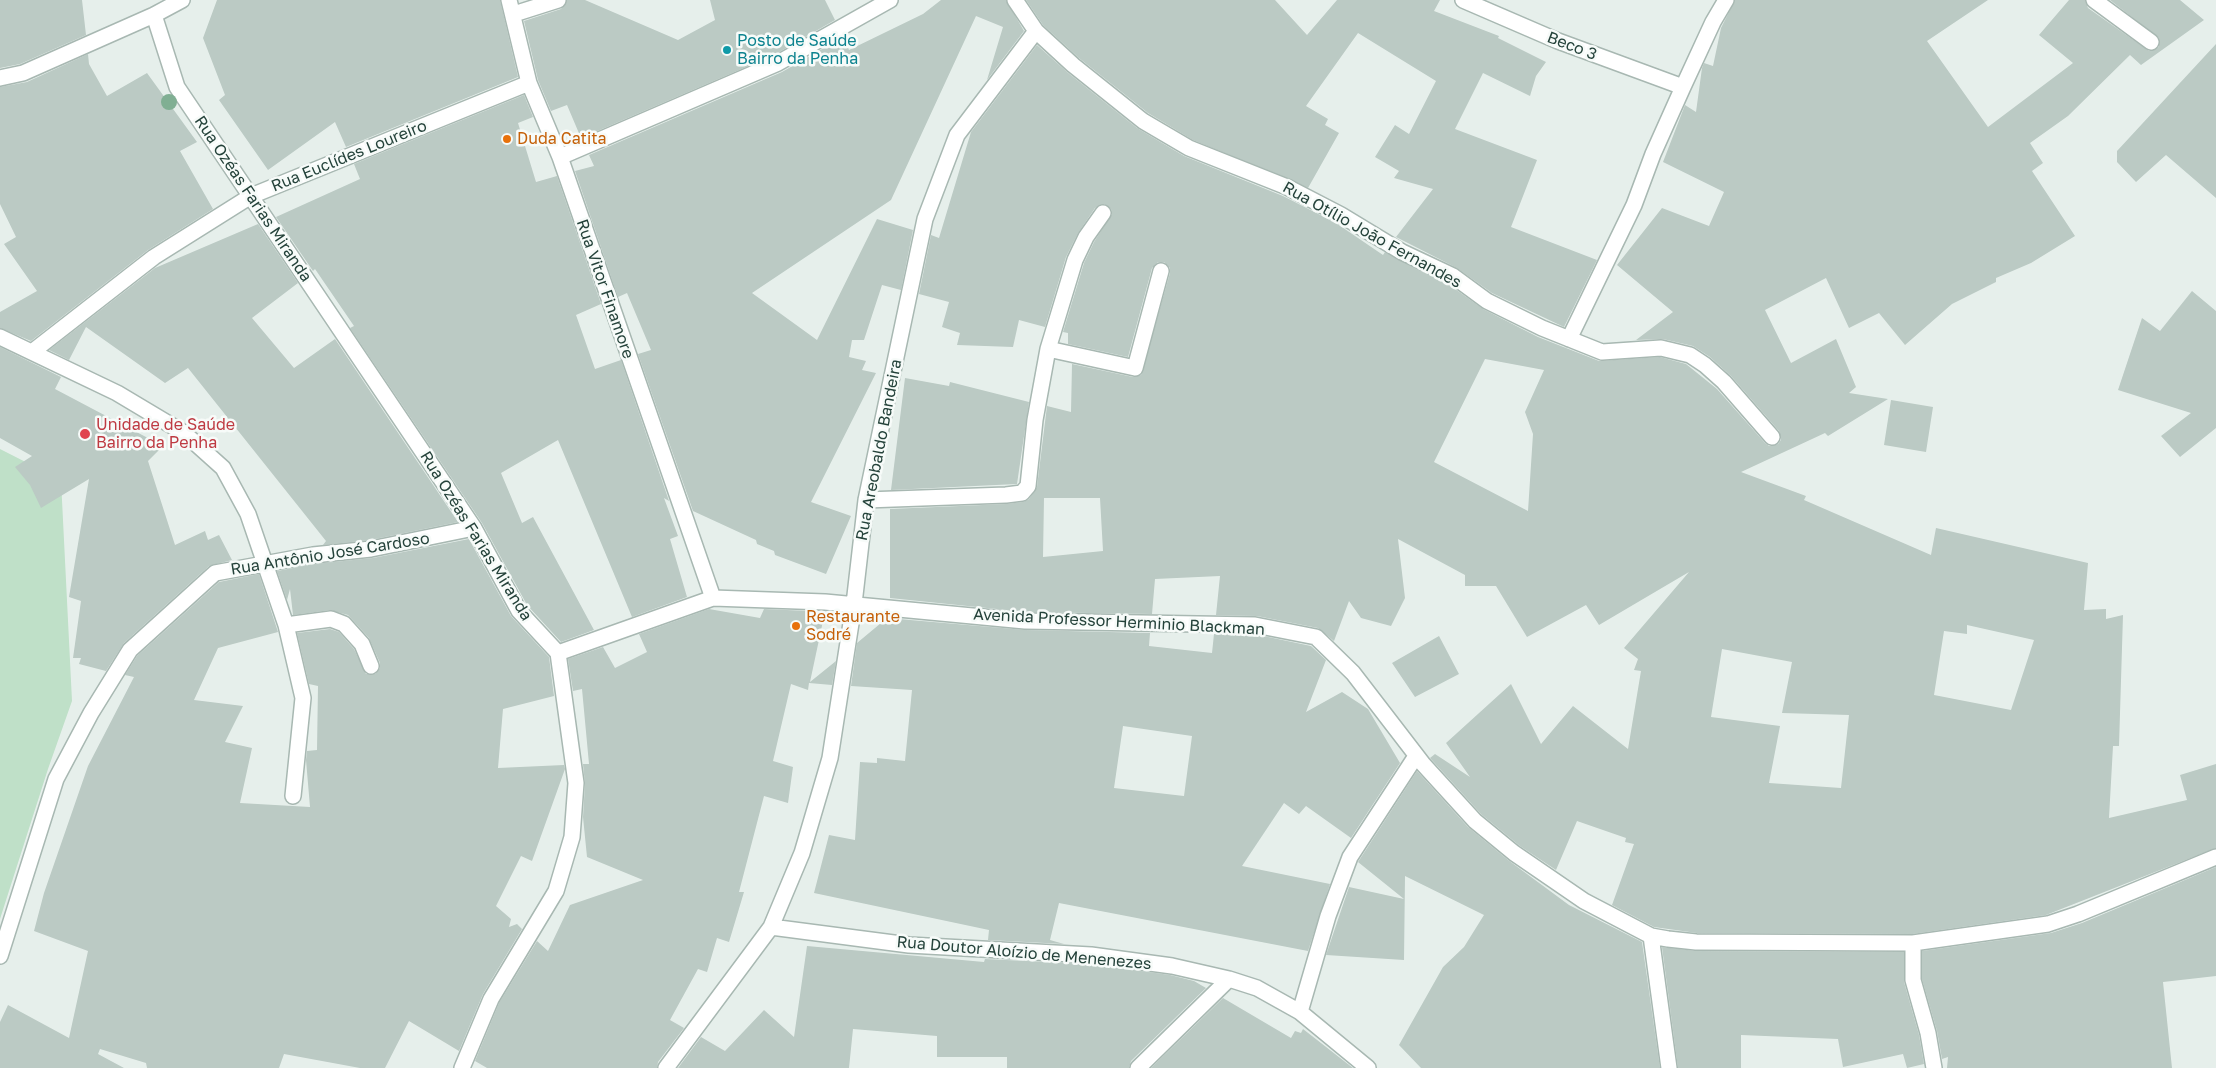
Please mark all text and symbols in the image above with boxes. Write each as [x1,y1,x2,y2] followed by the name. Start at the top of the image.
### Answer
[1544,28,1600,64] street label: Beco 3
[737,31,858,69] place label: Posto de Saúde Bairro da Penha
[721,44,733,56] marker: Posto de Saúde Bairro da Penha
[190,112,316,286] street label: Rua Ozéas Farias Miranda
[268,116,430,196] street label: Rua Euclídes Loureiro
[517,129,607,149] place label: Duda Catita
[501,133,513,145] marker: Duda Catita
[1279,178,1465,292] street label: Rua Otílio João Fernandes
[572,217,638,361] street label: Rua Vitor Finamore
[852,358,906,542] street label: Rua Areobaldo Bandeira
[96,415,235,453] place label: Unidade de Saúde Bairro da Penha
[78,427,92,441] marker: Unidade de Saúde Bairro da Penha
[416,448,536,624] street label: Rua Ozéas Farias Miranda
[229,529,431,579] street label: Rua Antônio José Cardoso
[973,605,1265,639] street label: Avenida Professor Herminio Blackman
[806,607,900,645] place label: Restaurante Sodré
[790,620,802,632] marker: Restaurante Sodré
[896,932,1152,974] street label: Rua Doutor Aloízio de Menenezes

